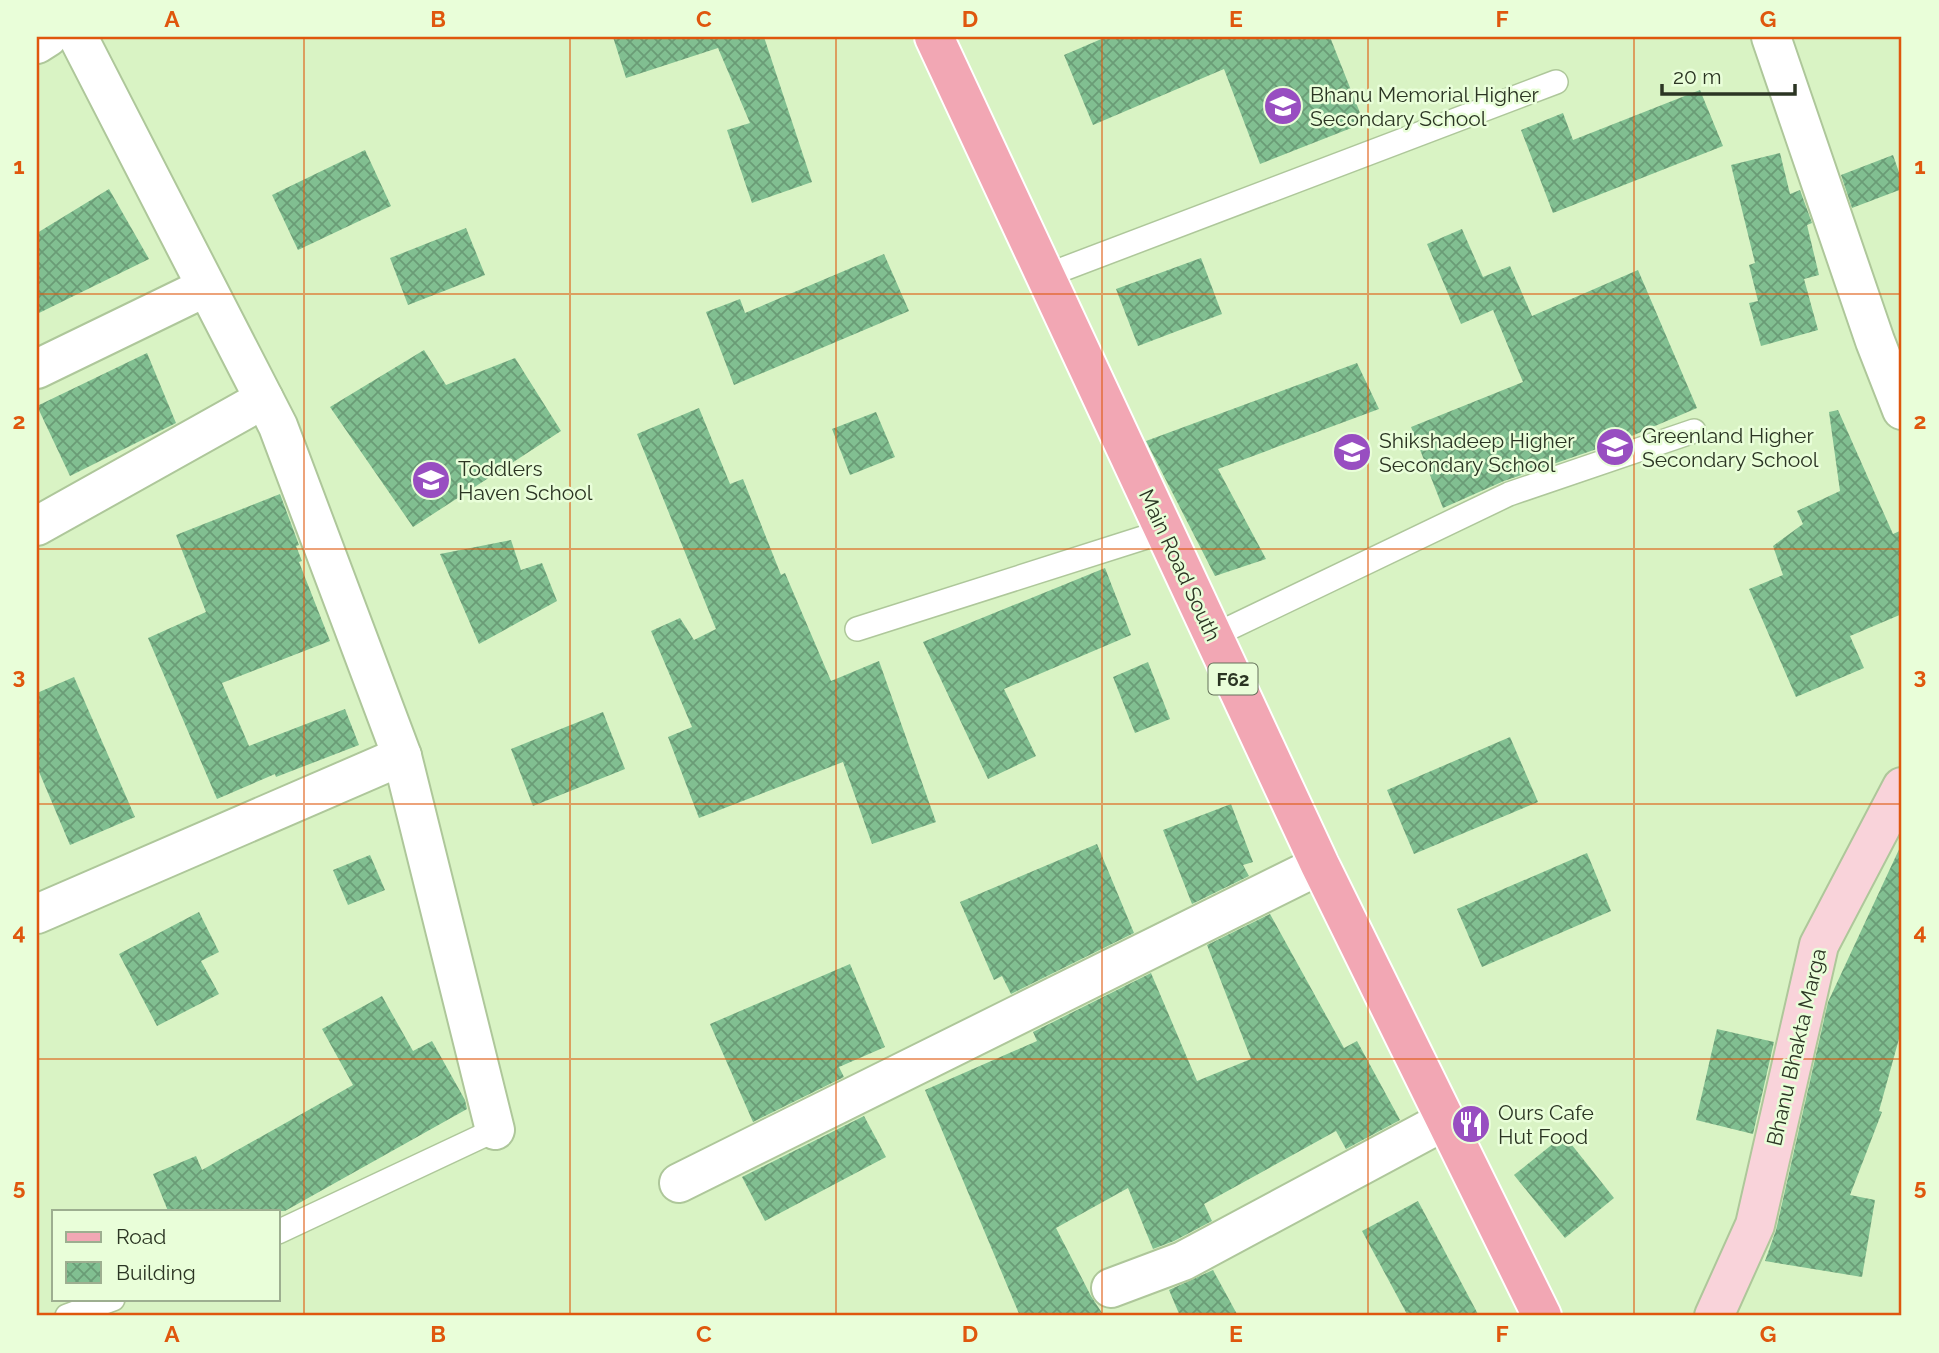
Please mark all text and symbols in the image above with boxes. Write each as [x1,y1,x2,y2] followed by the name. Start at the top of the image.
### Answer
[164,5,180,32] text: A
[430,5,446,32] text: B
[696,5,712,32] text: C
[962,5,978,32] text: D
[1229,5,1243,32] text: E
[1495,5,1509,32] text: F
[1760,5,1776,32] text: G
[1662,52,1796,96] scale bar
[1673,64,1721,89] text: 20 m
[1310,82,1540,131] place label: Bhanu Memorial Higher Secondary School
[1262,85,1304,127] school or university icon: Bhanu Memorial Higher Secondary School
[13,152,25,179] text: 1
[1914,152,1926,179] text: 1
[13,407,25,434] text: 2
[1914,407,1926,434] text: 2
[1642,423,1819,472] place label: Greenland Higher Secondary School
[1594,426,1636,468] school or university icon: Greenland Higher Secondary School
[1379,428,1575,477] place label: Shikshadeep Higher Secondary School
[1331,431,1373,473] school or university icon: Shikshadeep Higher Secondary School
[458,456,593,505] place label: Toddlers Haven School
[410,459,452,501] school or university icon: Toddlers Haven School
[1134,485,1226,645] street label: Main Road South
[13,662,25,689] text: 3
[1914,662,1926,689] text: 3
[1208,664,1258,694] road number: F62
[12,918,26,945] text: 4
[1913,918,1927,945] text: 4
[1761,946,1831,1148] street label: Bhanu Bhakta Marga
[1498,1100,1594,1149] place label: Ours Cafe Hut Food
[1450,1103,1492,1145] restaurant icon: Ours Cafe Hut Food
[13,1173,26,1200] text: 5
[1914,1173,1927,1200] text: 5
[52,1210,280,1300] legend
[116,1224,166,1249] text: Road
[116,1260,196,1285] text: Building
[164,1320,180,1347] text: A
[430,1320,446,1347] text: B
[696,1320,712,1347] text: C
[962,1320,978,1347] text: D
[1229,1320,1243,1347] text: E
[1495,1320,1509,1347] text: F
[1760,1320,1776,1347] text: G

